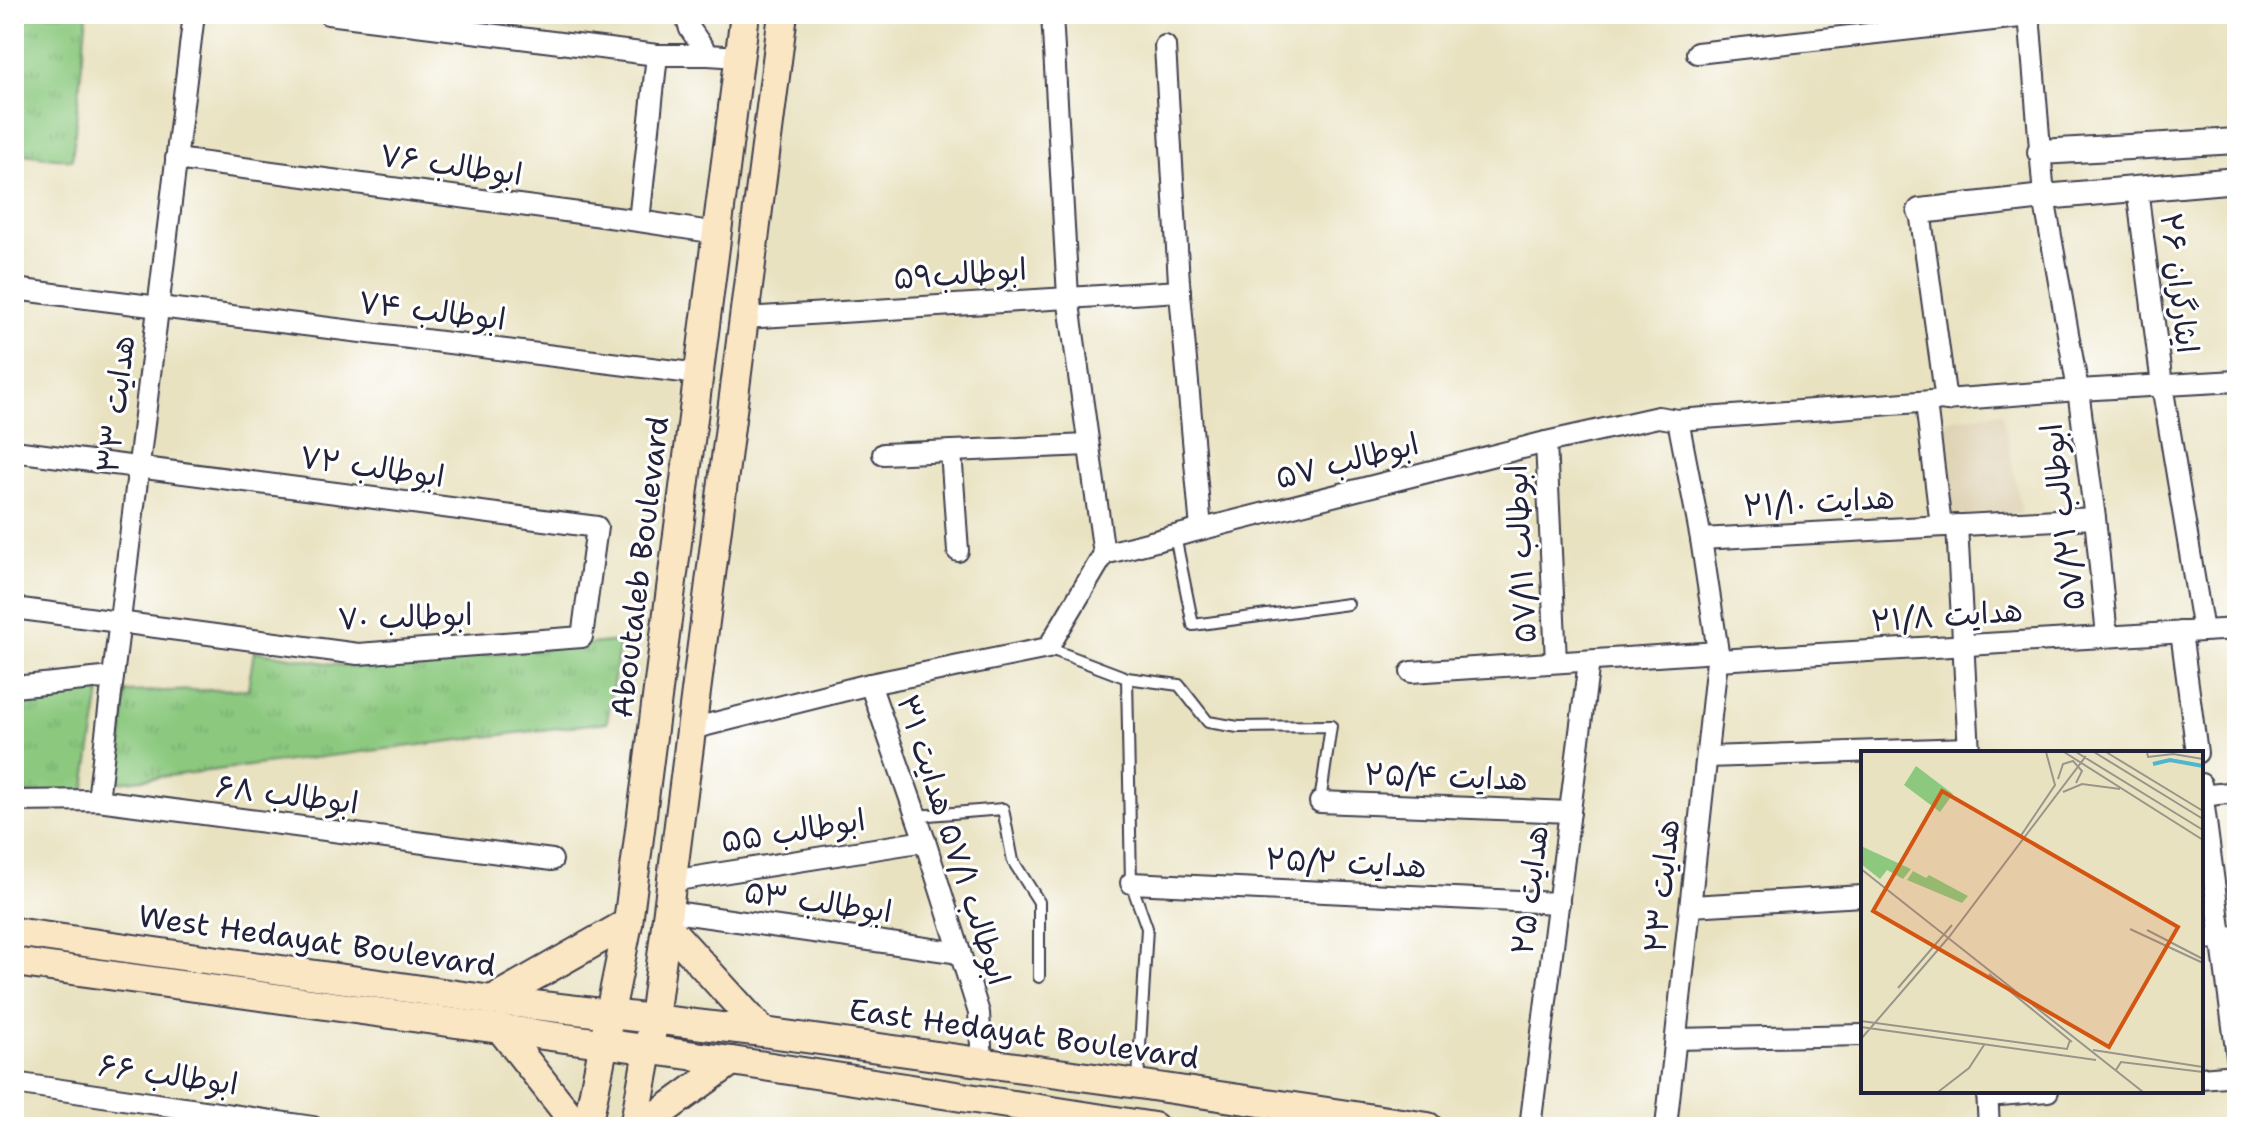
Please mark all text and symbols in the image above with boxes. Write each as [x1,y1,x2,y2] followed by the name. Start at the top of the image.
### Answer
[377,134,525,195] street label: ابوطالب ۷۶
[2151,210,2208,355] street label: ایثارگران ۲۶
[892,248,1028,299] street label: ابوطالب۵۹
[356,281,508,340] street label: ابوطالب ۷۴
[87,333,144,475] street label: هدایت ۳۳
[601,414,678,720] street label: Aboutaleb Boulevard
[2031,421,2094,613] street label: ابوطالب ۵۷/۲۱
[1271,423,1423,498] street label: ابوطالب ۵۷
[297,436,447,497] street label: ابوطالب ۷۲
[1495,464,1546,644] street label: ابوطالب ۵۷/۱۱
[1742,477,1896,526] street label: هدایت ۲۱/۱۰
[1870,590,2024,641] street label: هدایت ۲۱/۸
[337,594,473,639] street label: ابوطالب ۷۰
[887,690,1020,990] street label: ابوطالب ۵۷/۱ هدایت ۳۱
[1861,751,2203,1093] inset map
[1364,753,1528,800] street label: هدایت ۲۵/۴
[213,765,361,824] street label: ابوطالب ۶۸
[718,799,868,862] street label: ابوطالب ۵۵
[1634,817,1689,955] street label: هدایت ۲۳
[1501,823,1558,957] street label: هدایت ۲۵
[1264,838,1428,887] street label: هدایت ۲۵/۲
[742,871,895,932] street label: ابوطالب ۵۳
[136,895,498,986] street label: West Hedayat Boulevard
[847,989,1202,1078] street label: East Hedayat Boulevard
[96,1044,241,1105] street label: ابوطالب ۶۶

